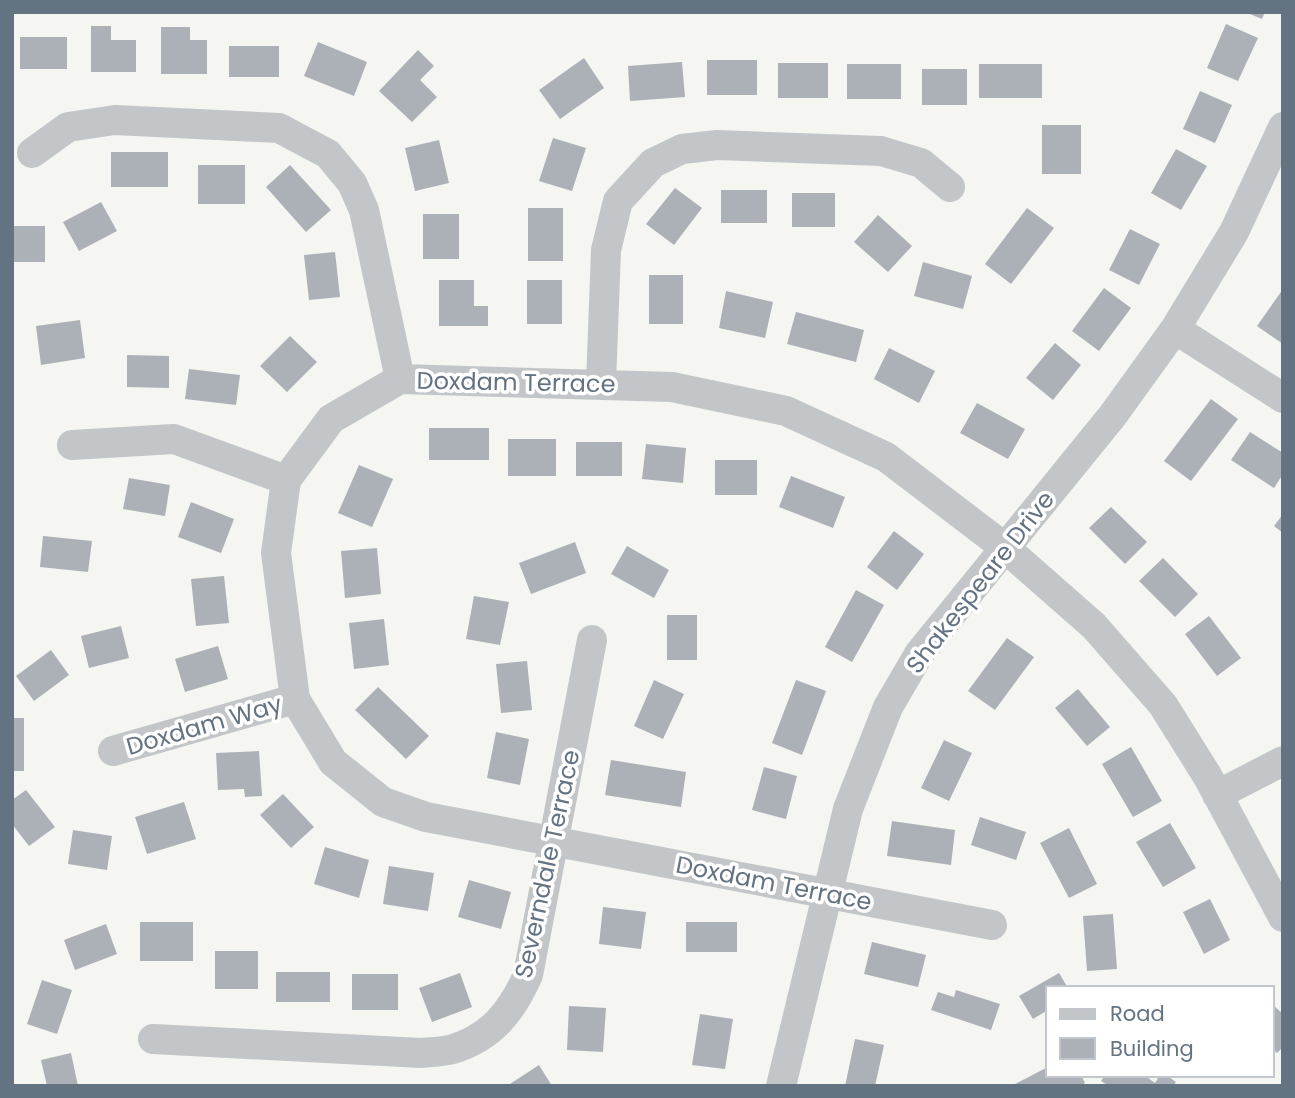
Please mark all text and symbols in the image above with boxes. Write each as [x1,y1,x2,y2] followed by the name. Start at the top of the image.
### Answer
[416,364,616,400] street label: Doxdam Terrace
[898,484,1062,680] street label: Shakespeare Drive
[122,687,286,763] street label: Doxdam Way
[507,747,587,981] street label: Severndale Terrace
[673,848,875,918] street label: Doxdam Terrace
[1046,986,1274,1077] legend
[1110,999,1165,1028] text: Road
[1110,1034,1194,1063] text: Building

